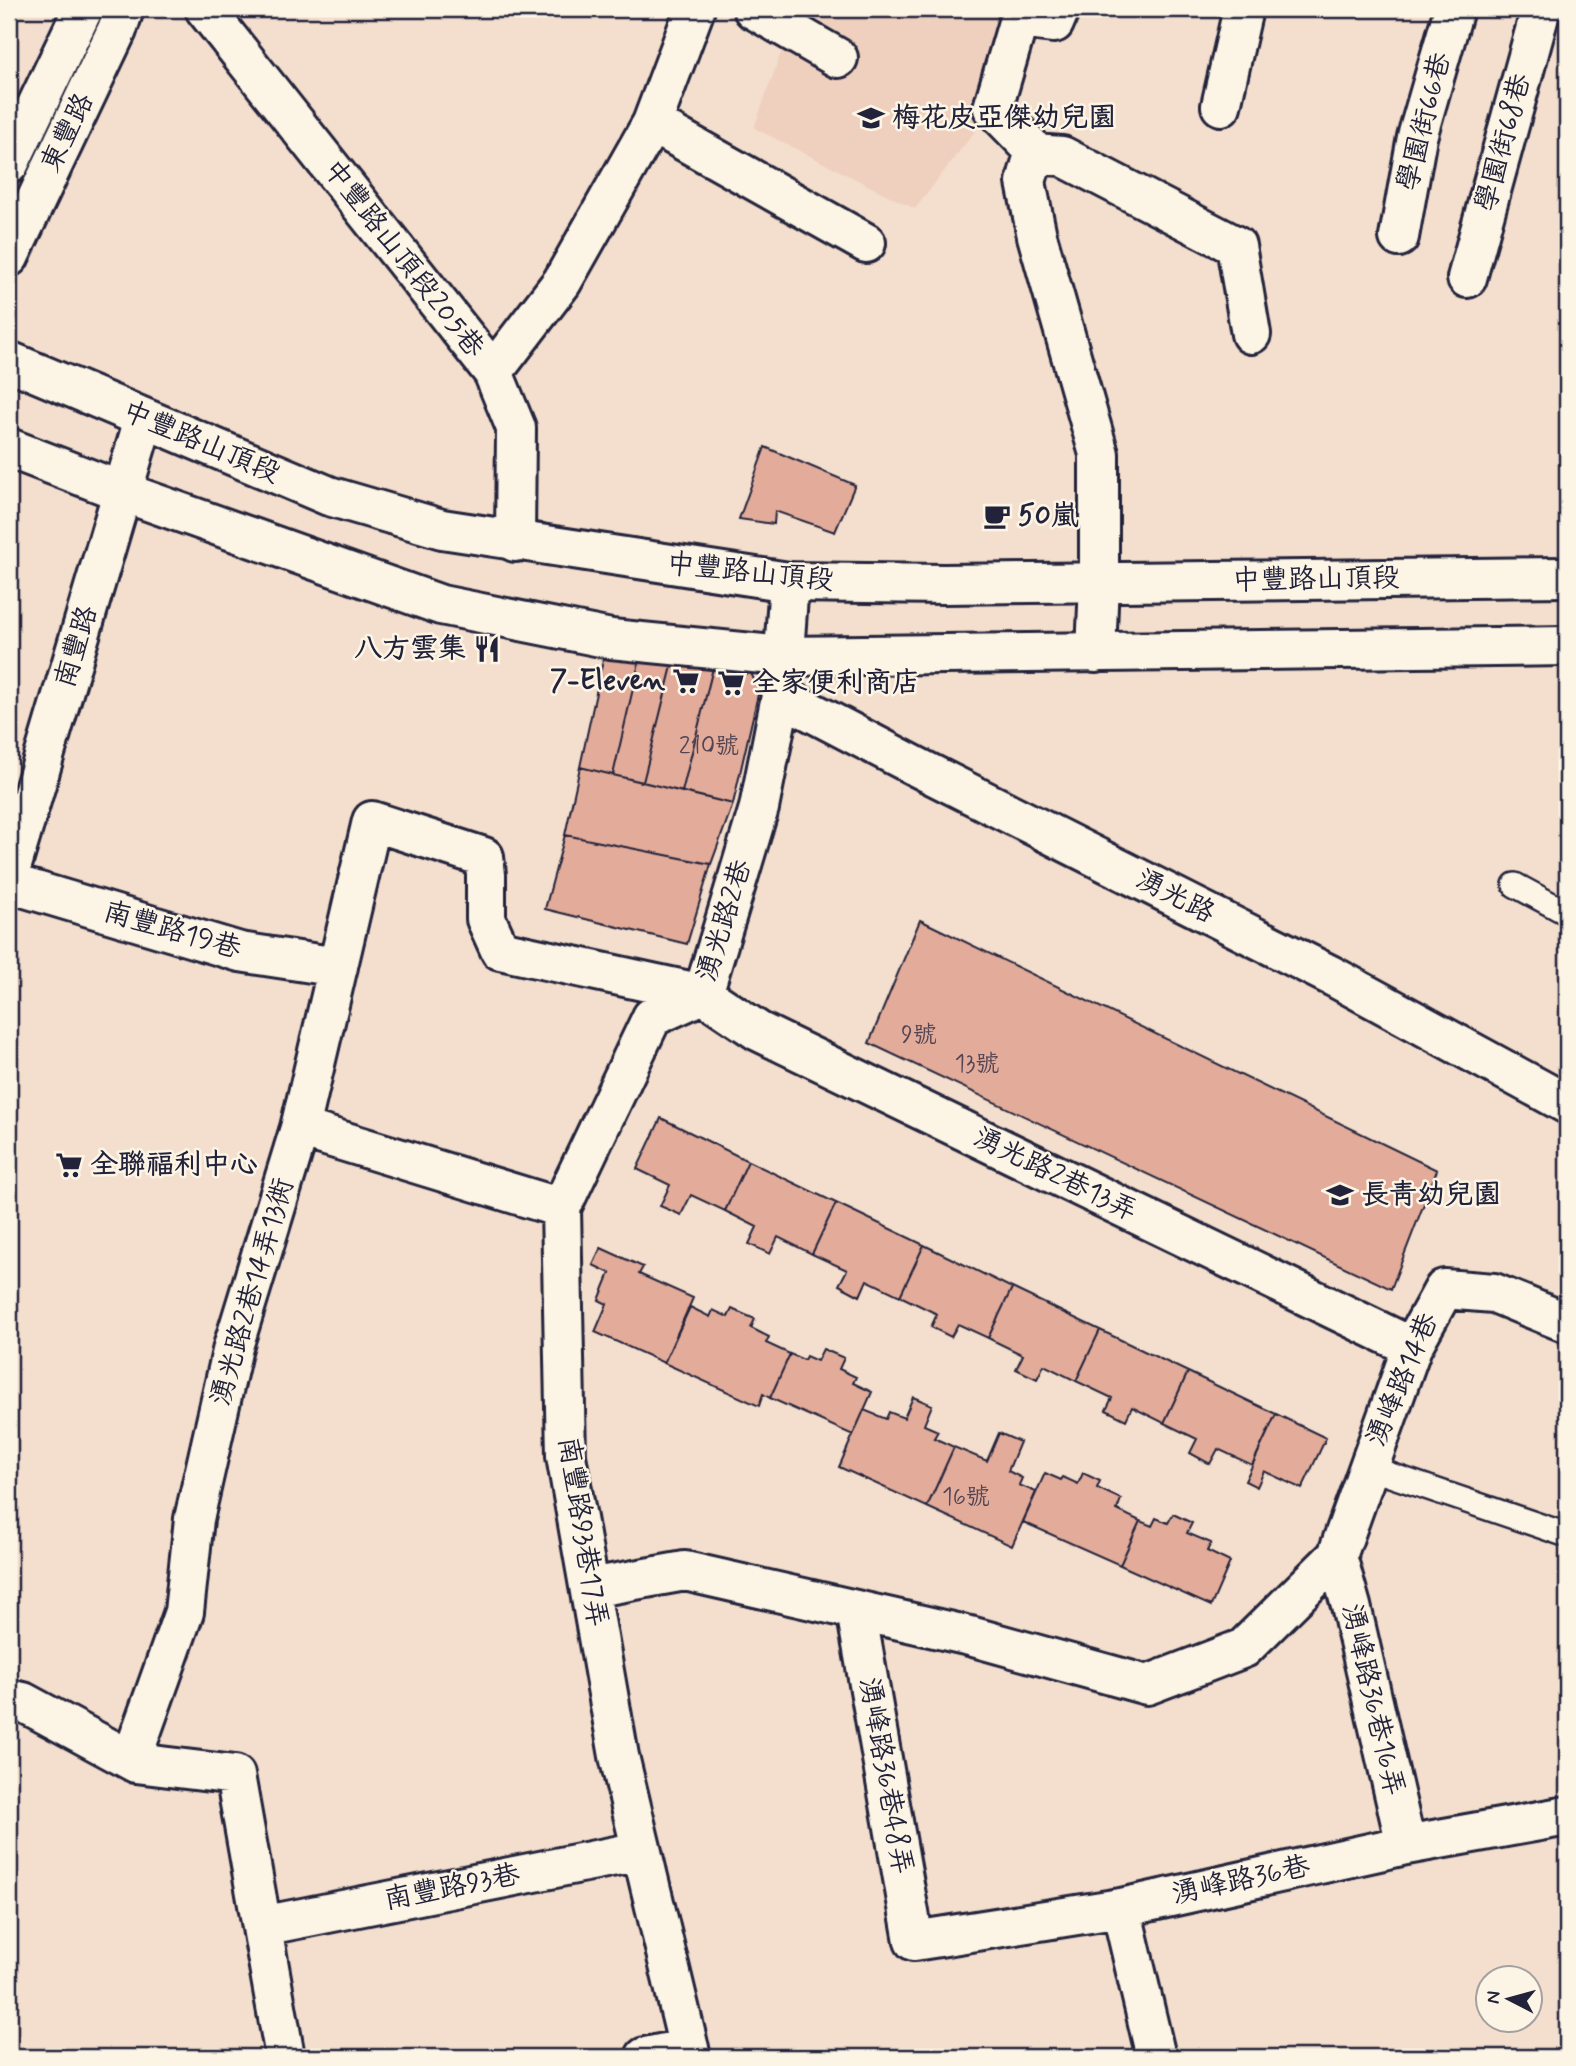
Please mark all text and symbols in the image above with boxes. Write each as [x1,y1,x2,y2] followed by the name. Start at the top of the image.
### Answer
[1390,48,1460,195] street label: 學園街66巷
[1468,69,1540,216] street label: 學園街68巷
[33,87,103,179] street label: 東豐路
[892,100,1116,137] place label: 梅花皮亞傑幼兒園
[856,103,886,133] school or university icon: 梅花皮亞傑幼兒園
[314,153,492,366] street label: 中豐路山頂段205巷
[116,393,286,493] street label: 中豐路山頂段
[1018,498,1079,535] place label: 50嵐
[982,501,1012,531] cafe icon: 50嵐
[665,546,835,600] street label: 中豐路山頂段
[1232,560,1400,600] street label: 中豐路山頂段
[47,601,107,693] street label: 南豐路
[354,631,466,668] place label: 八方雲集
[472,634,502,664] restaurant icon: 八方雲集
[550,663,666,700] place label: 7-Eleven
[752,665,920,702] place label: 全家便利商店
[671,666,701,696] supermarket icon: 7-Eleven
[716,668,746,698] supermarket icon: 全家便利商店
[679,731,739,762] house number: 210號
[689,855,761,987] street label: 湧光路2巷
[1129,861,1221,933] street label: 湧光路
[99,894,246,969] street label: 南豐路19巷
[901,1020,937,1051] house number: 9號
[955,1049,999,1080] house number: 13號
[967,1119,1143,1231] street label: 湧光路2巷13弄
[90,1147,258,1184] place label: 全聯福利中心
[54,1150,84,1180] supermarket icon: 全聯福利中心
[203,1174,303,1410] street label: 湧光路2巷14弄13衖
[1361,1177,1501,1214] place label: 長青幼兒園
[1325,1180,1355,1210] school or university icon: 長青幼兒園
[1358,1307,1448,1452] street label: 湧峰路14巷
[549,1434,615,1630] street label: 南豐路93巷17弄
[942,1482,990,1513] house number: 16號
[1332,1600,1412,1800] street label: 湧峰路36巷16弄
[849,1674,921,1878] street label: 湧峰路36巷48弄
[1169,1848,1314,1914] street label: 湧峰路36巷
[381,1857,524,1919] street label: 南豐路93巷
[1474,1965,1544,2035] north arrow
[1480,1990,1507,2005] text: N

